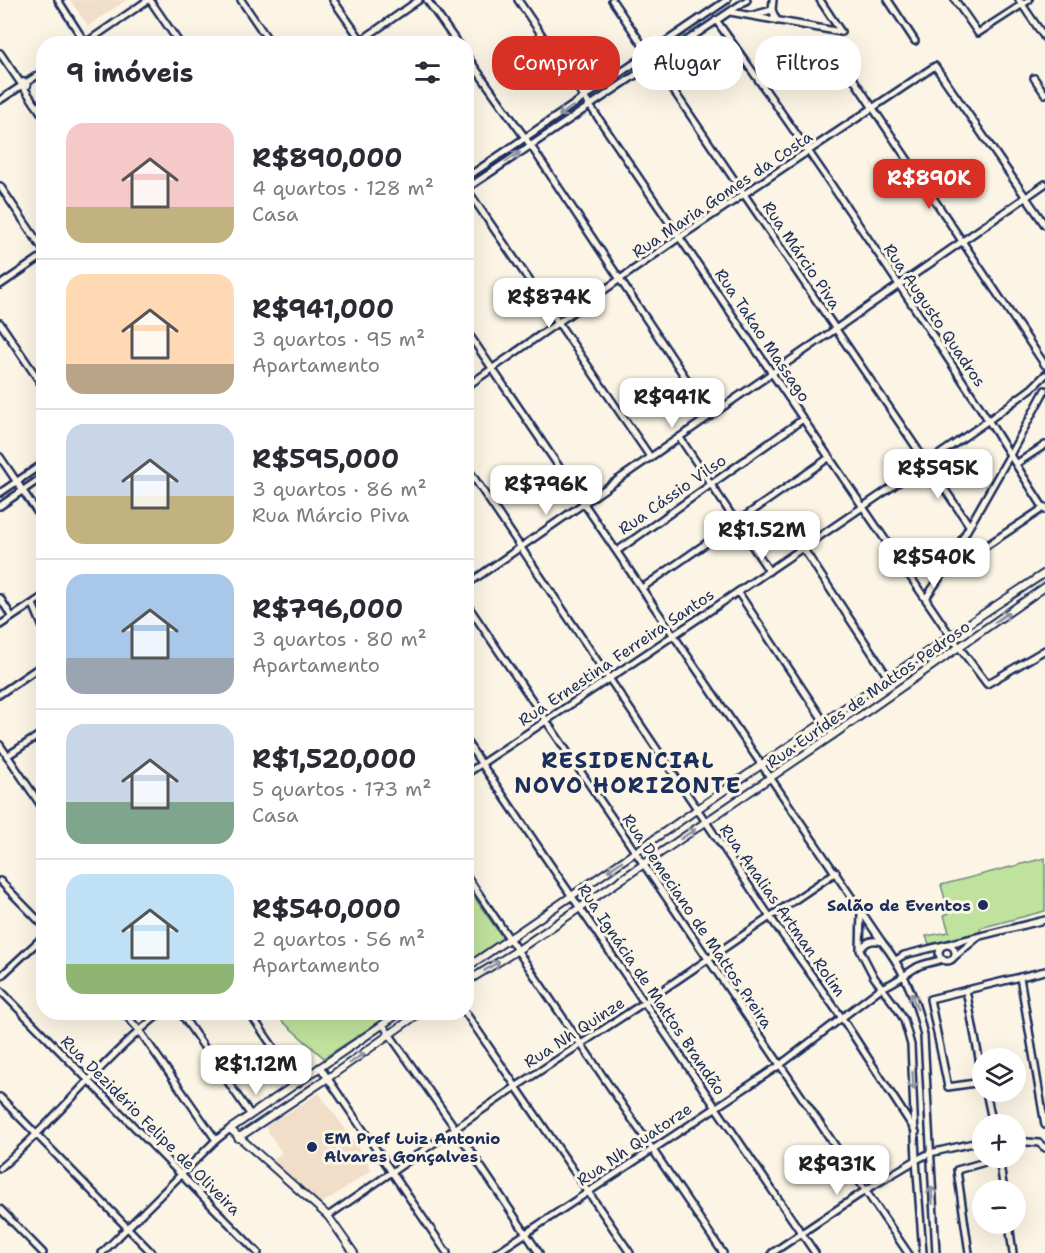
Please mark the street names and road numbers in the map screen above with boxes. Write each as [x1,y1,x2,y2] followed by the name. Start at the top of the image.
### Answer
[628,126,817,263] street label: Rua Maria Gomes da Costa
[758,197,845,313] street label: Rua Márcio Piva
[879,240,990,391] street label: Rua Augusto Quadros
[710,265,815,406] street label: Rua Takao Massago
[614,449,730,539] street label: Rua Cássio Vilso
[514,584,718,731] street label: Rua Ernestina Ferreira Santos
[762,616,974,773] street label: Rua Eurídes de Mattos Pedroso
[618,810,777,1033] street label: Rua Demeciano de Mattos Preira
[715,820,850,1001] street label: Rua Analias Artman Rolim
[573,879,730,1099] street label: Rua Ignácia de Mattos Brandão
[520,992,628,1073] street label: Rua Nh Quinze
[56,1031,245,1220] street label: Rua Dezidério Felipe de Oliveira
[573,1098,696,1191] street label: Rua Nh Quatorze

